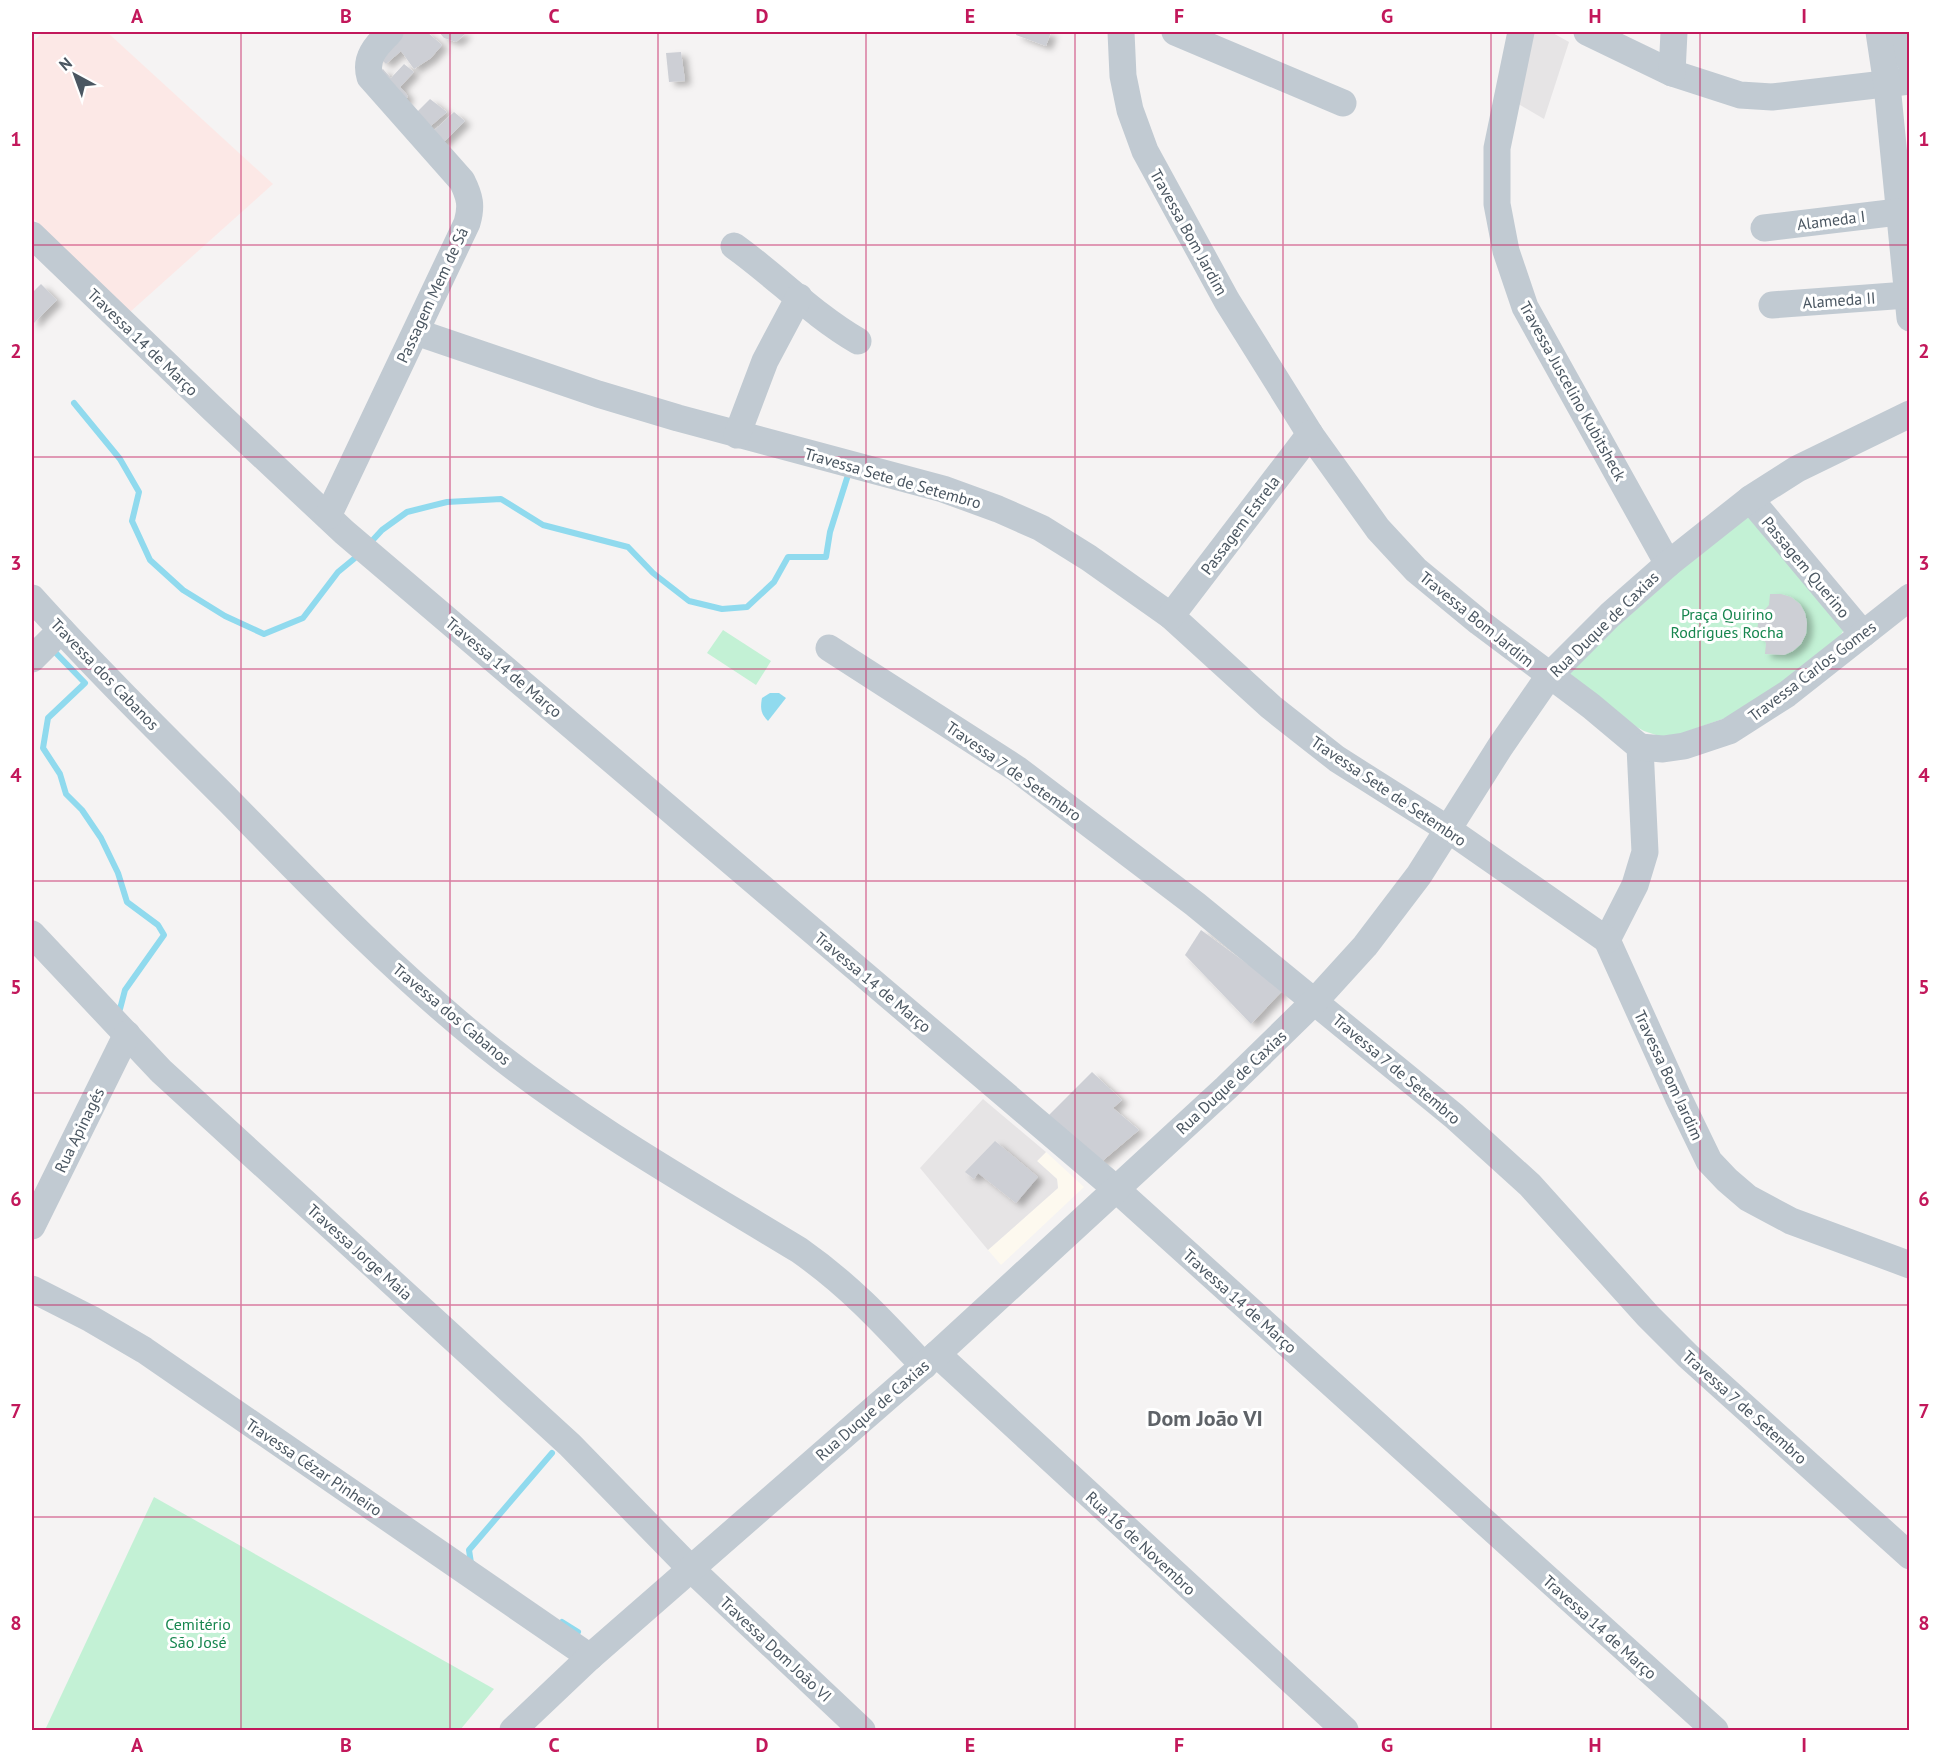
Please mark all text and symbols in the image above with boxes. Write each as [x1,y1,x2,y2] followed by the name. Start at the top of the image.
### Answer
[131,3,144,29] text: A
[340,3,352,29] text: B
[548,3,560,29] text: C
[756,3,769,29] text: D
[965,3,975,29] text: E
[1174,3,1184,29] text: F
[1381,3,1393,29] text: G
[1588,3,1602,29] text: H
[1801,3,1807,29] text: I
[45,45,105,105] north arrow
[55,53,76,75] text: N
[10,126,22,152] text: 1
[1918,126,1930,152] text: 1
[1146,165,1232,299] street label: Travessa Bom Jardim
[1796,206,1866,234] street label: Alameda I
[392,224,472,366] street label: Passagem Mem de Sá
[84,284,202,400] street label: Travessa 14 de Março
[1802,287,1876,313] street label: Alameda II
[1515,298,1631,485] street label: Travessa Juscelino Kubitsheck
[10,338,22,364] text: 2
[1918,338,1930,364] text: 2
[802,443,984,513] street label: Travessa Sete de Setembro
[1196,472,1284,578] street label: Passagem Estrela
[1758,512,1854,622] street label: Passagem Querino
[10,550,22,576] text: 3
[1918,550,1930,576] text: 3
[1416,567,1538,671] street label: Travessa Bom Jardim
[1545,567,1663,681] street label: Rua Duque de Caxias
[1670,604,1784,642] park label: Praça Quirino Rodrigues Rocha
[442,612,566,722] street label: Travessa 14 de Março
[47,614,164,734] street label: Travessa dos Cabanos
[1744,616,1880,726] street label: Travessa Carlos Gomes
[942,717,1086,825] street label: Travessa 7 de Setembro
[1308,732,1470,850] street label: Travessa Sete de Setembro
[10,762,22,788] text: 4
[1918,762,1930,788] text: 4
[811,927,935,1037] street label: Travessa 14 de Março
[389,959,515,1069] street label: Travessa dos Cabanos
[10,974,22,1000] text: 5
[1918,974,1930,1000] text: 5
[1630,1007,1708,1143] street label: Travessa Bom Jardim
[1329,1010,1465,1128] street label: Travessa 7 de Setembro
[1172,1025,1291,1138] street label: Rua Duque de Caxias
[50,1084,108,1176] street label: Rua Apinagés
[10,1186,22,1212] text: 6
[1918,1186,1930,1212] text: 6
[303,1200,417,1304] street label: Travessa Jorge Maia
[1179,1245,1301,1357] street label: Travessa 14 de Março
[1679,1346,1811,1468] street label: Travessa 7 de Setembro
[811,1355,933,1465] street label: Rua Duque de Caxias
[10,1398,22,1424] text: 7
[1918,1398,1930,1424] text: 7
[1147,1404,1263,1432] district label: Dom João VI
[242,1414,386,1520] street label: Travessa Cézar Pinheiro
[1082,1487,1200,1599] street label: Rua 16 de Novembro
[1539,1571,1661,1683] street label: Travessa 14 de Março
[716,1592,836,1706] street label: Travessa Dom João VI
[10,1610,22,1636] text: 8
[1918,1610,1930,1636] text: 8
[165,1614,231,1652] park label: Cemitério São José
[131,1732,144,1758] text: A
[340,1732,352,1758] text: B
[548,1732,560,1758] text: C
[756,1732,769,1758] text: D
[965,1732,975,1758] text: E
[1174,1732,1184,1758] text: F
[1381,1732,1393,1758] text: G
[1588,1732,1602,1758] text: H
[1801,1732,1807,1758] text: I

